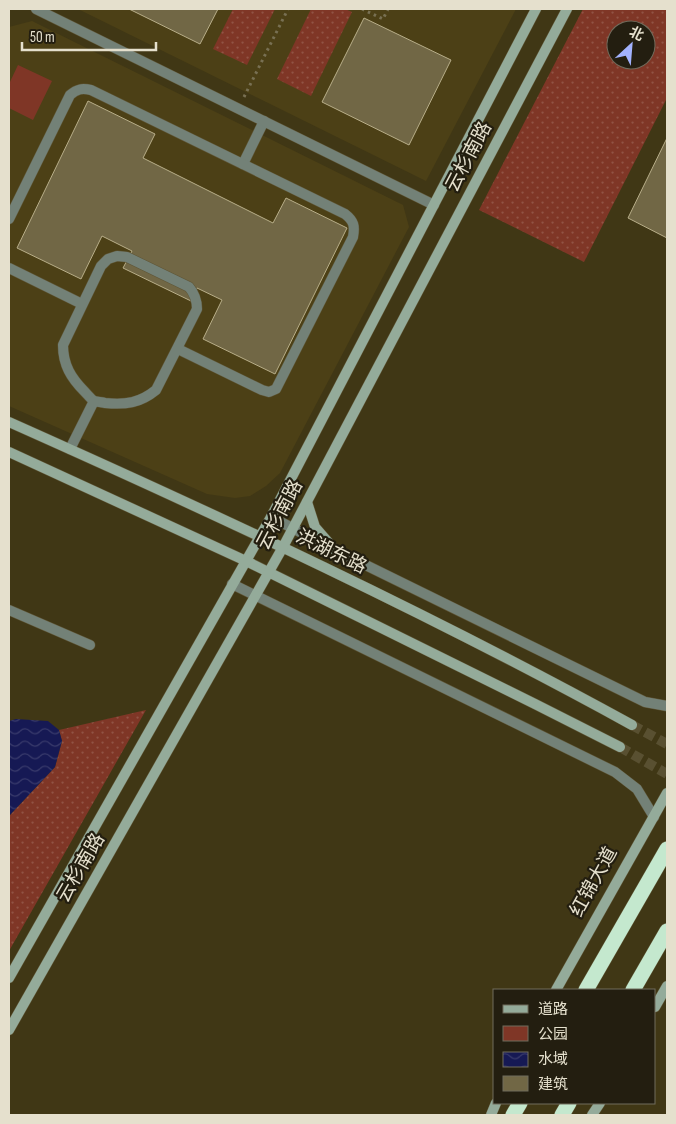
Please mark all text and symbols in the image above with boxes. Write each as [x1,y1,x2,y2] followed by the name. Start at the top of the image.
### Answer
[22,20,156,52] scale bar
[606,20,656,70] north arrow
[626,23,646,44] text: 北
[30,28,55,47] text: 50 m
[441,118,497,196] street label: 云杉南路
[252,476,308,554] street label: 云杉南路
[292,525,370,579] street label: 洪湖东路
[52,829,110,907] street label: 云杉南路
[566,843,622,921] street label: 红锦大道
[493,989,656,1104] legend
[538,1000,568,1019] text: 道路
[538,1025,568,1044] text: 公园
[538,1050,568,1069] text: 水域
[538,1075,568,1094] text: 建筑

